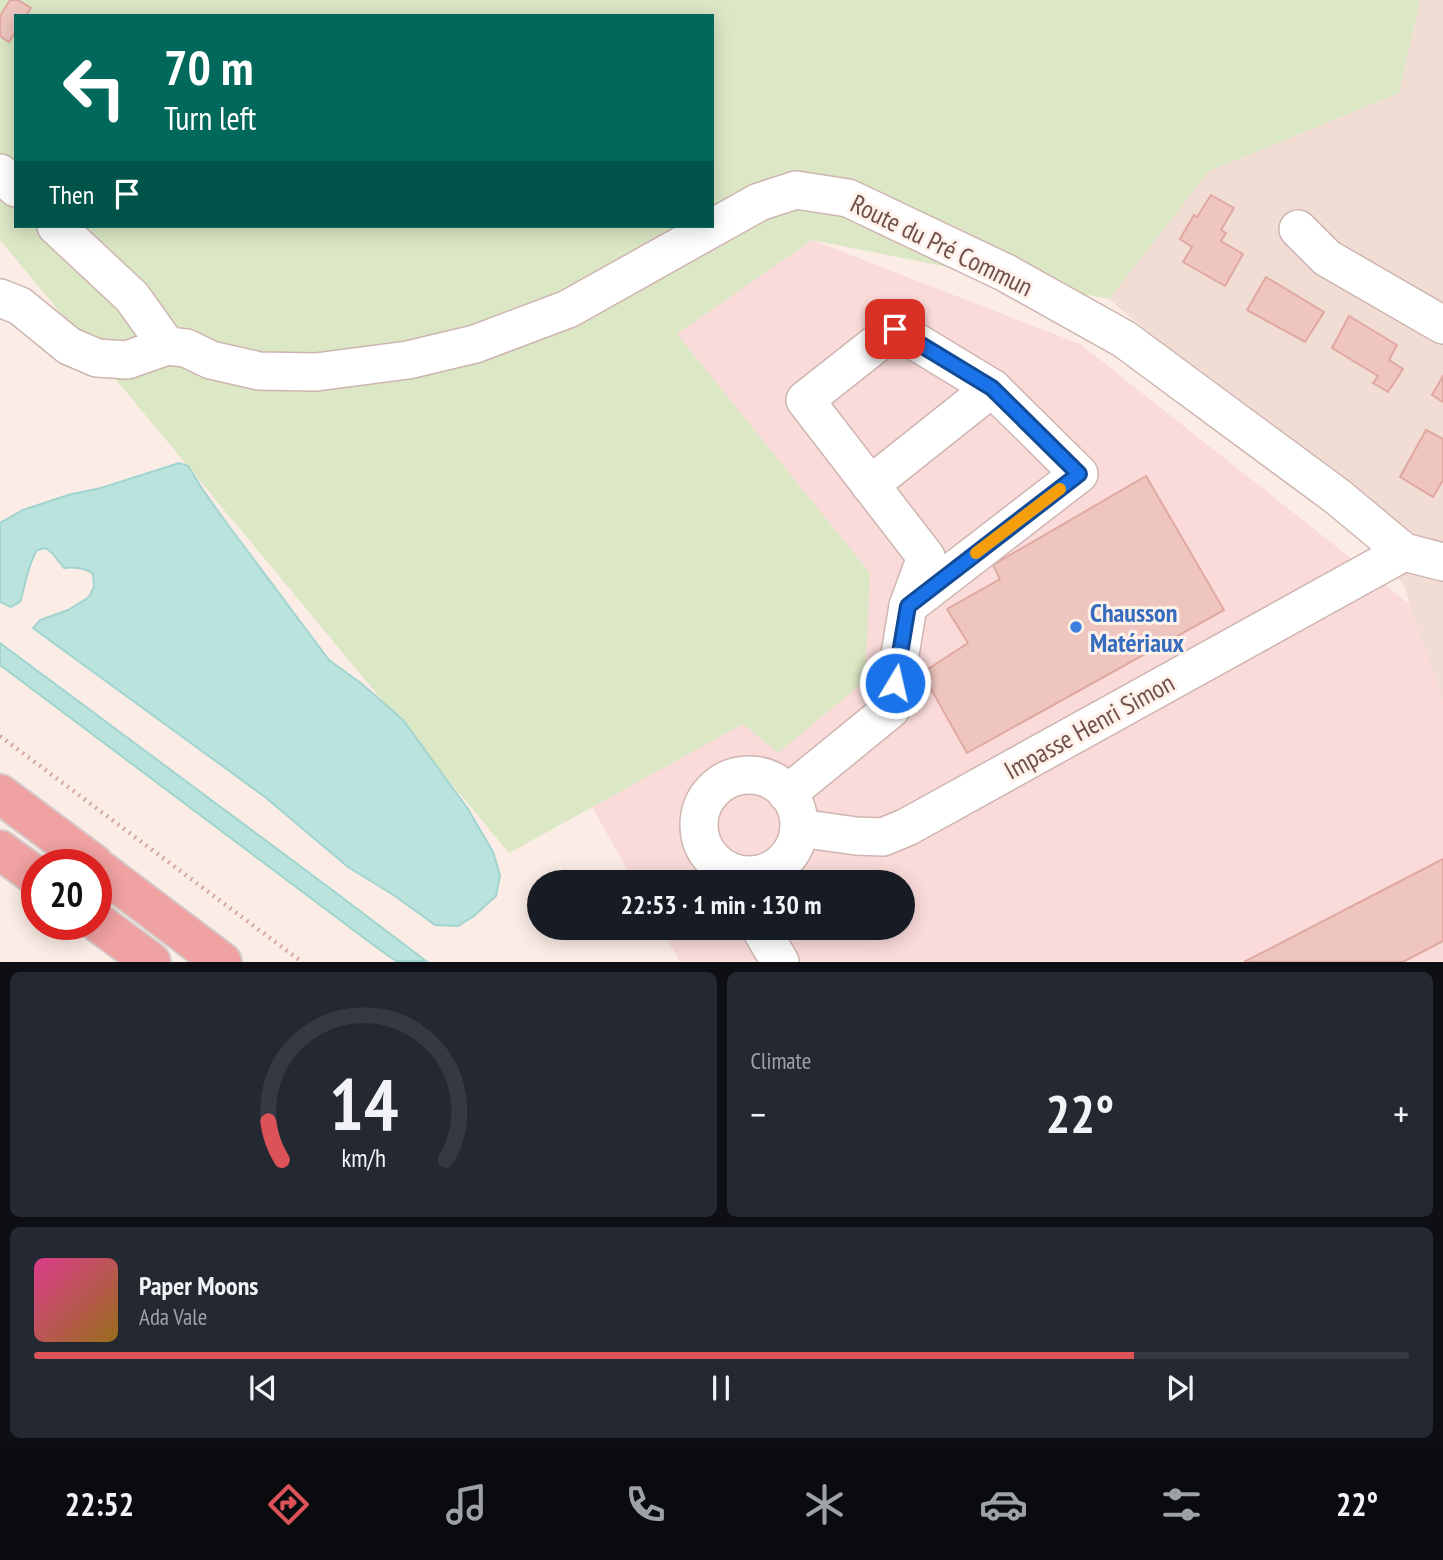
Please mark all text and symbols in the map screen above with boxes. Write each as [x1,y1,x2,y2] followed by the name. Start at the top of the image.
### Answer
[164,35,253,99] text: 70 m
[49,42,140,133] icon: left
[164,97,256,139] text: Turn left
[108,175,146,213] icon: arrive
[49,178,94,211] text: Then
[846,187,1038,303] street label: Route du Pré Commun
[865,299,925,359] pin
[876,310,914,348] icon: arrive
[1090,596,1184,659] place label: Chausson Matériaux
[1068,619,1084,635] marker: Chausson Matériaux
[858,646,932,720] position arrow
[998,666,1180,786] street label: Impasse Henri Simon
[21,849,112,940] speed limit sign: 20
[621,888,821,921] text: 22:53 · 1 min · 130 m
[751,1046,811,1075] text: Climate
[328,1057,398,1151] text: 14
[1045,1080,1114,1147] text: 22°
[751,1089,766,1138] text: −
[1393,1089,1409,1138] text: +
[341,1142,385,1174] text: km/h
[139,1269,258,1302] text: Paper Moons
[139,1302,207,1331] text: Ada Vale
[244,1369,282,1407] icon: previous
[702,1369,740,1407] icon: pause
[1161,1369,1199,1407] icon: next
[264,1480,313,1529] icon: directions
[442,1480,491,1529] icon: music
[621,1480,670,1529] icon: phone
[800,1480,849,1529] icon: climate
[979,1480,1028,1529] icon: car
[1157,1480,1206,1529] icon: filters
[65,1483,134,1525] text: 22:52
[1336,1483,1378,1525] text: 22°

